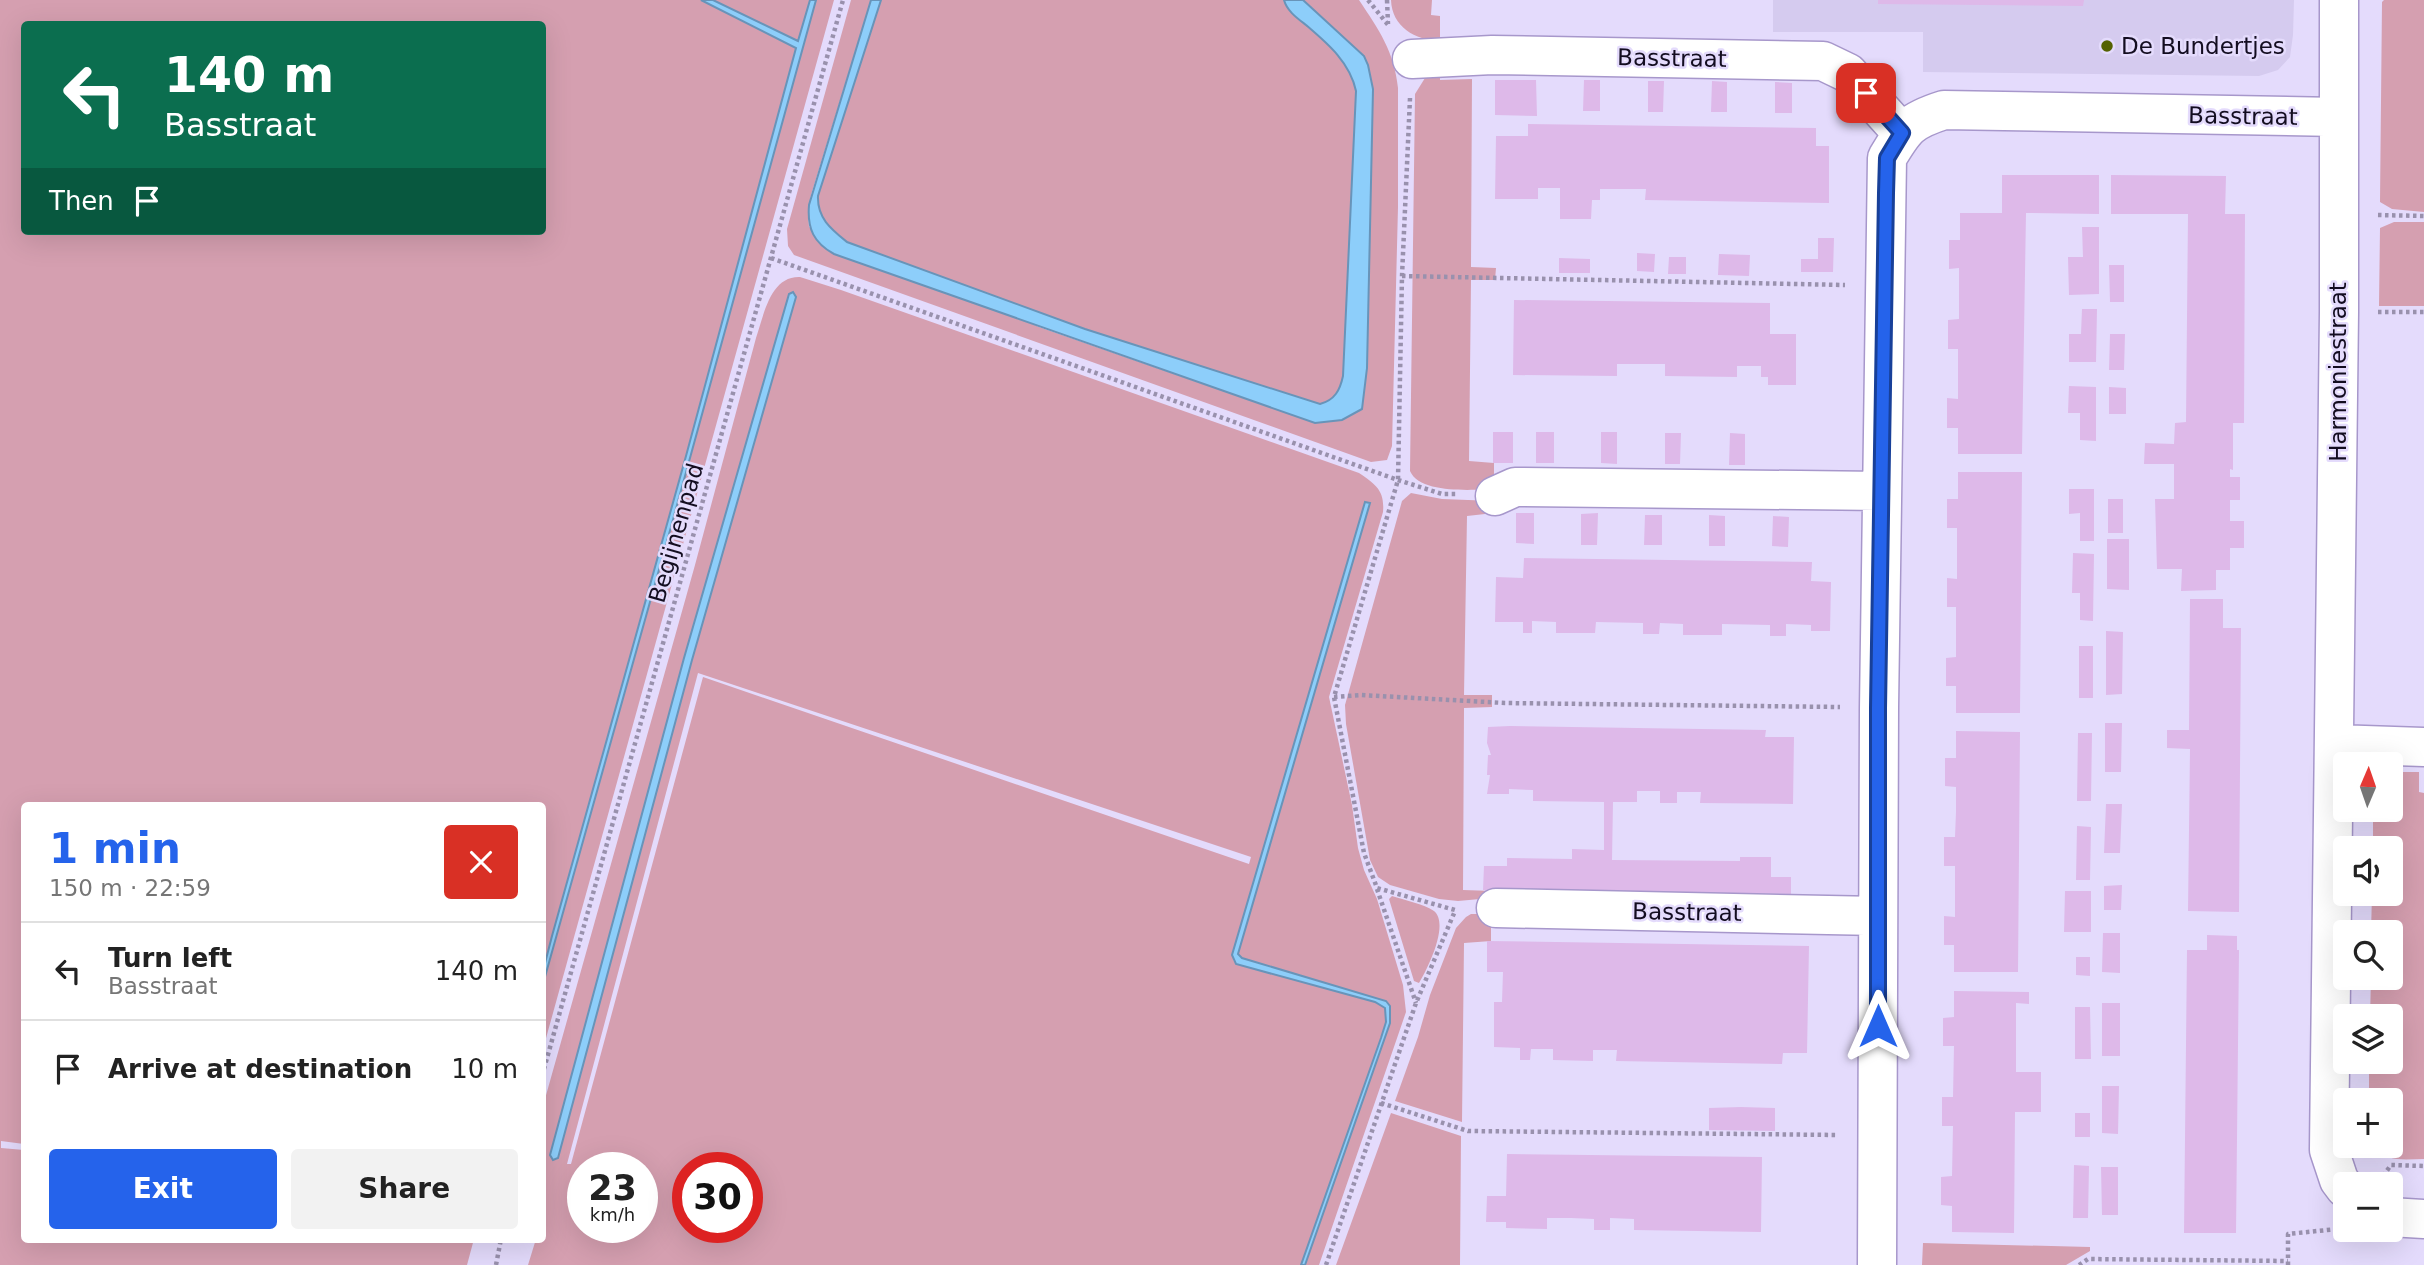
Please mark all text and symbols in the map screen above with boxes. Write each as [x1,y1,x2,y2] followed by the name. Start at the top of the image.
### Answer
[2121,33,2285,59] place label: De Bundertjes
[2099,38,2115,54] marker: De Bundertjes
[1617,44,1727,72] street label: Basstraat
[164,47,334,104] text: 140 m
[49,49,140,140] icon: left
[1836,63,1896,123] pin
[1847,74,1885,112] icon: arrive
[2188,102,2298,130] street label: Basstraat
[164,106,316,144] text: Basstraat
[128,182,166,220] icon: arrive
[49,186,114,216] text: Then
[2325,282,2351,462] street label: Harmoniestraat
[644,460,708,606] street label: Begijnenpad
[2333,752,2403,822] north arrow
[2333,752,2403,1242] map controls
[49,824,181,873] text: 1 min
[444,825,518,899] button: close
[2333,836,2403,906] button: sound
[49,875,211,901] text: 150 m · 22:59
[1632,898,1742,926] street label: Basstraat
[2333,920,2403,990] button: search
[108,943,232,973] text: Turn left
[49,952,87,990] icon: left
[435,956,518,986] text: 140 m
[108,973,218,999] text: Basstraat
[1841,989,1915,1063] position arrow
[2333,1004,2403,1074] button: layers
[49,1050,87,1088] icon: arrive
[108,1054,412,1084] text: Arrive at destination
[451,1054,518,1084] text: 10 m
[2333,1088,2403,1158] button: +
[49,1149,277,1229] button: Exit
[291,1149,518,1229] button: Share
[672,1152,763,1243] speed limit sign: 30
[588,1168,637,1208] text: 23
[2333,1172,2403,1242] button: −
[590,1204,635,1225] text: km/h

